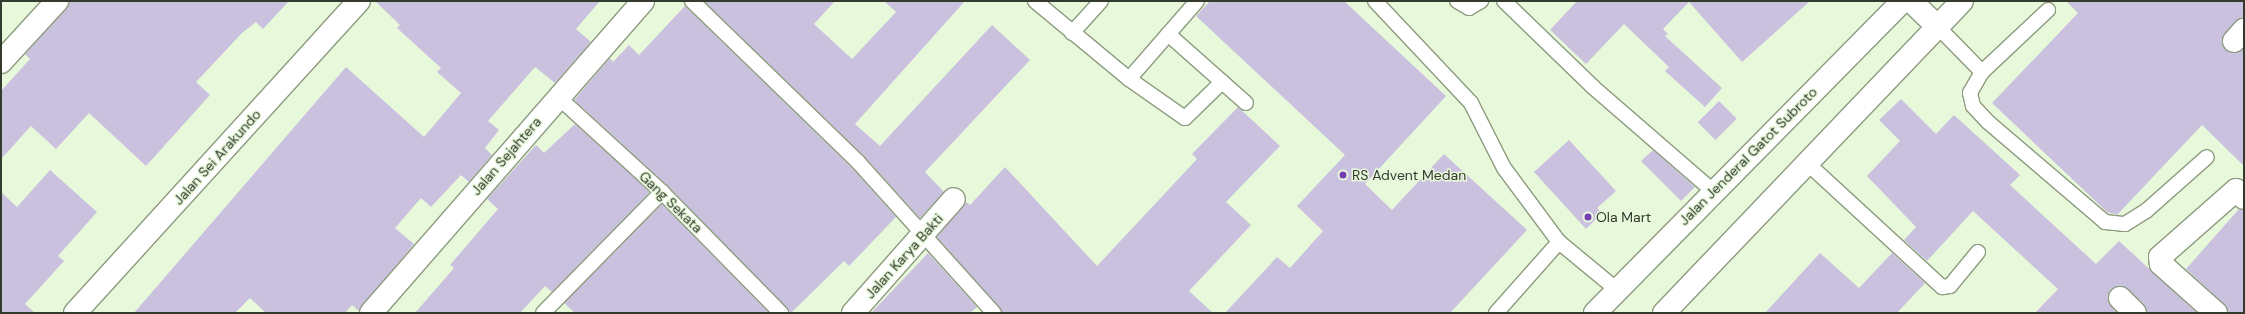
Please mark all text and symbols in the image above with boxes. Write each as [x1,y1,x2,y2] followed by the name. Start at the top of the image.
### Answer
[1675,83,1821,229] street label: Jalan Jenderal Gatot Subroto
[170,106,264,208] street label: Jalan Sei Arakundo
[467,113,545,199] street label: Jalan Sejahtera
[1352,167,1466,183] place label: RS Advent Medan
[636,168,706,236] street label: Gang Sekata
[1337,169,1349,181] marker: RS Advent Medan
[1596,209,1651,225] place label: Ola Mart
[861,210,947,302] street label: Jalan Karya Bakti
[1583,212,1593,222] marker: Ola Mart

